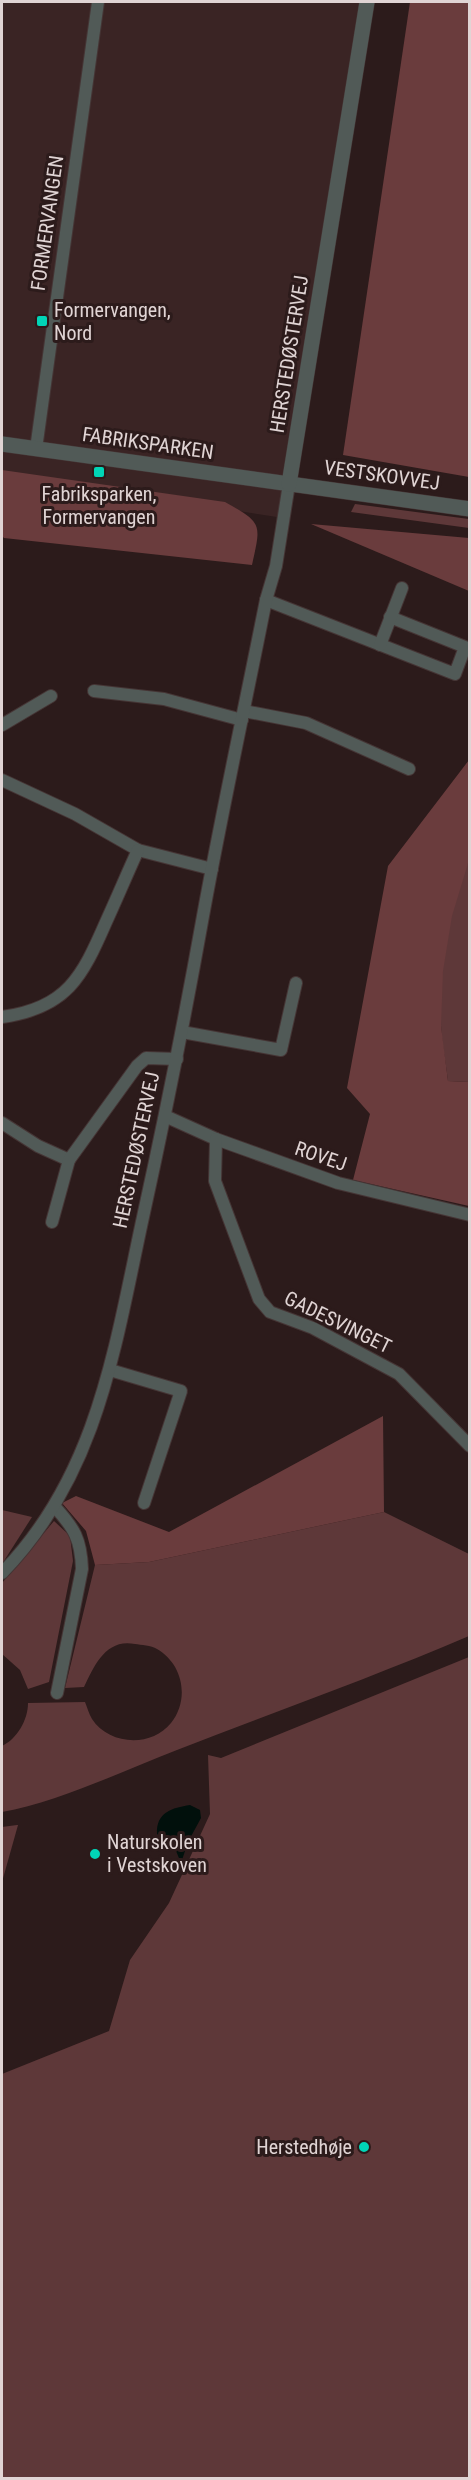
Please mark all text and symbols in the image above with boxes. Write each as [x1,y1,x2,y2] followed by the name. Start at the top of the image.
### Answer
[26,154,68,292] street label: FORMERVANGEN
[265,274,313,434] street label: HERSTEDØSTERVEJ
[54,298,171,345] place label: Formervangen, Nord
[35,314,49,328] marker: Formervangen, Nord
[81,422,215,464] street label: FABRIKSPARKEN
[323,455,441,495] street label: VESTSKOVVEJ
[92,465,106,479] marker: Fabriksparken, Formervangen
[42,482,157,529] place label: Fabriksparken, Formervangen
[108,1070,164,1230] street label: HERSTEDØSTERVEJ
[292,1136,350,1176] street label: ROVEJ
[281,1286,395,1358] street label: GADESVINGET
[107,1830,207,1877] place label: Naturskolen i Vestskoven
[88,1847,102,1861] marker: Naturskolen i Vestskoven
[256,2135,352,2159] place label: Herstedhøje
[357,2140,371,2154] marker: Herstedhøje

